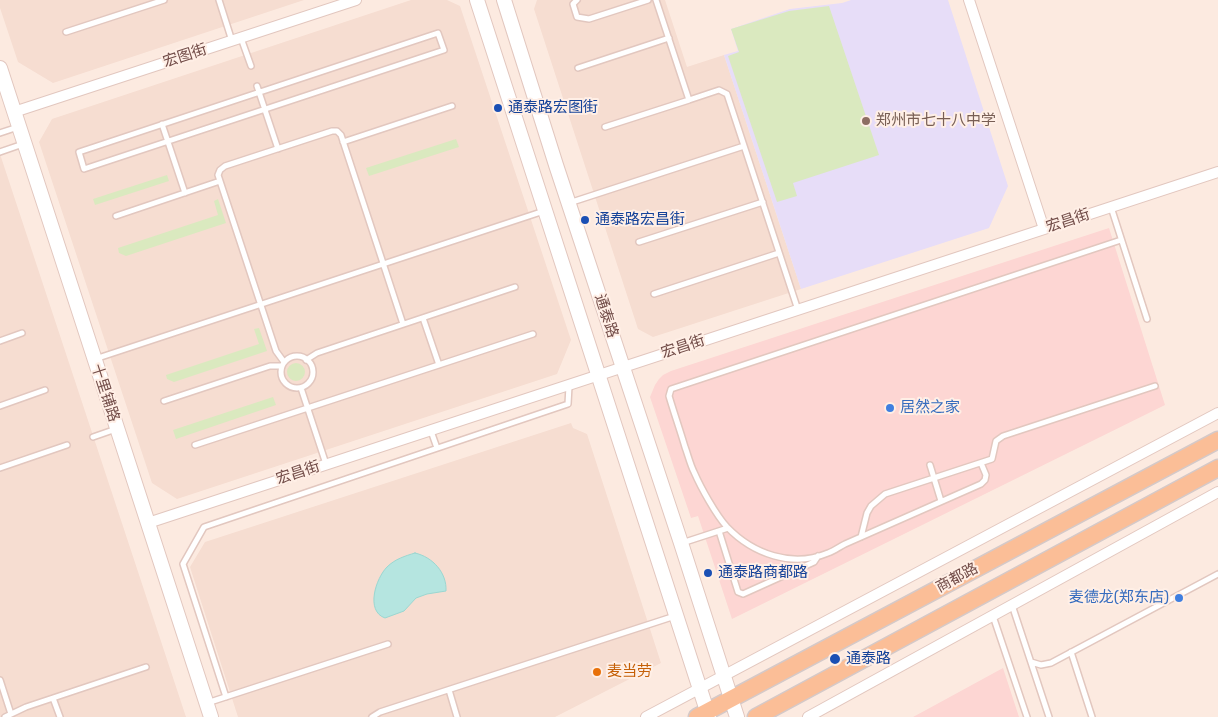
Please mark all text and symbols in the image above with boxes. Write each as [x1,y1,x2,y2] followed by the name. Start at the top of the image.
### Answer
[161,40,209,72] street label: 宏图街
[508,99,598,117] place label: 通泰路宏图街
[492,102,504,114] marker: 通泰路宏图街
[876,112,996,130] place label: 郑州市七十八中学
[860,115,872,127] marker: 郑州市七十八中学
[1044,205,1092,237] street label: 宏昌街
[595,211,685,229] place label: 通泰路宏昌街
[579,214,591,226] marker: 通泰路宏昌街
[590,292,622,340] street label: 通泰路
[659,331,707,363] street label: 宏昌街
[87,362,123,424] street label: 十里铺路
[900,399,960,417] place label: 居然之家
[884,402,896,414] marker: 居然之家
[274,457,322,489] street label: 宏昌街
[933,559,981,597] street label: 商都路
[718,564,808,582] place label: 通泰路商都路
[702,567,714,579] marker: 通泰路商都路
[1069,589,1169,607] place label: 麦德龙(郑东店)
[1173,592,1185,604] marker: 麦德龙(郑东店)
[846,650,891,668] place label: 通泰路
[828,652,842,666] marker: 通泰路
[607,663,652,681] place label: 麦当劳
[591,666,603,678] marker: 麦当劳

